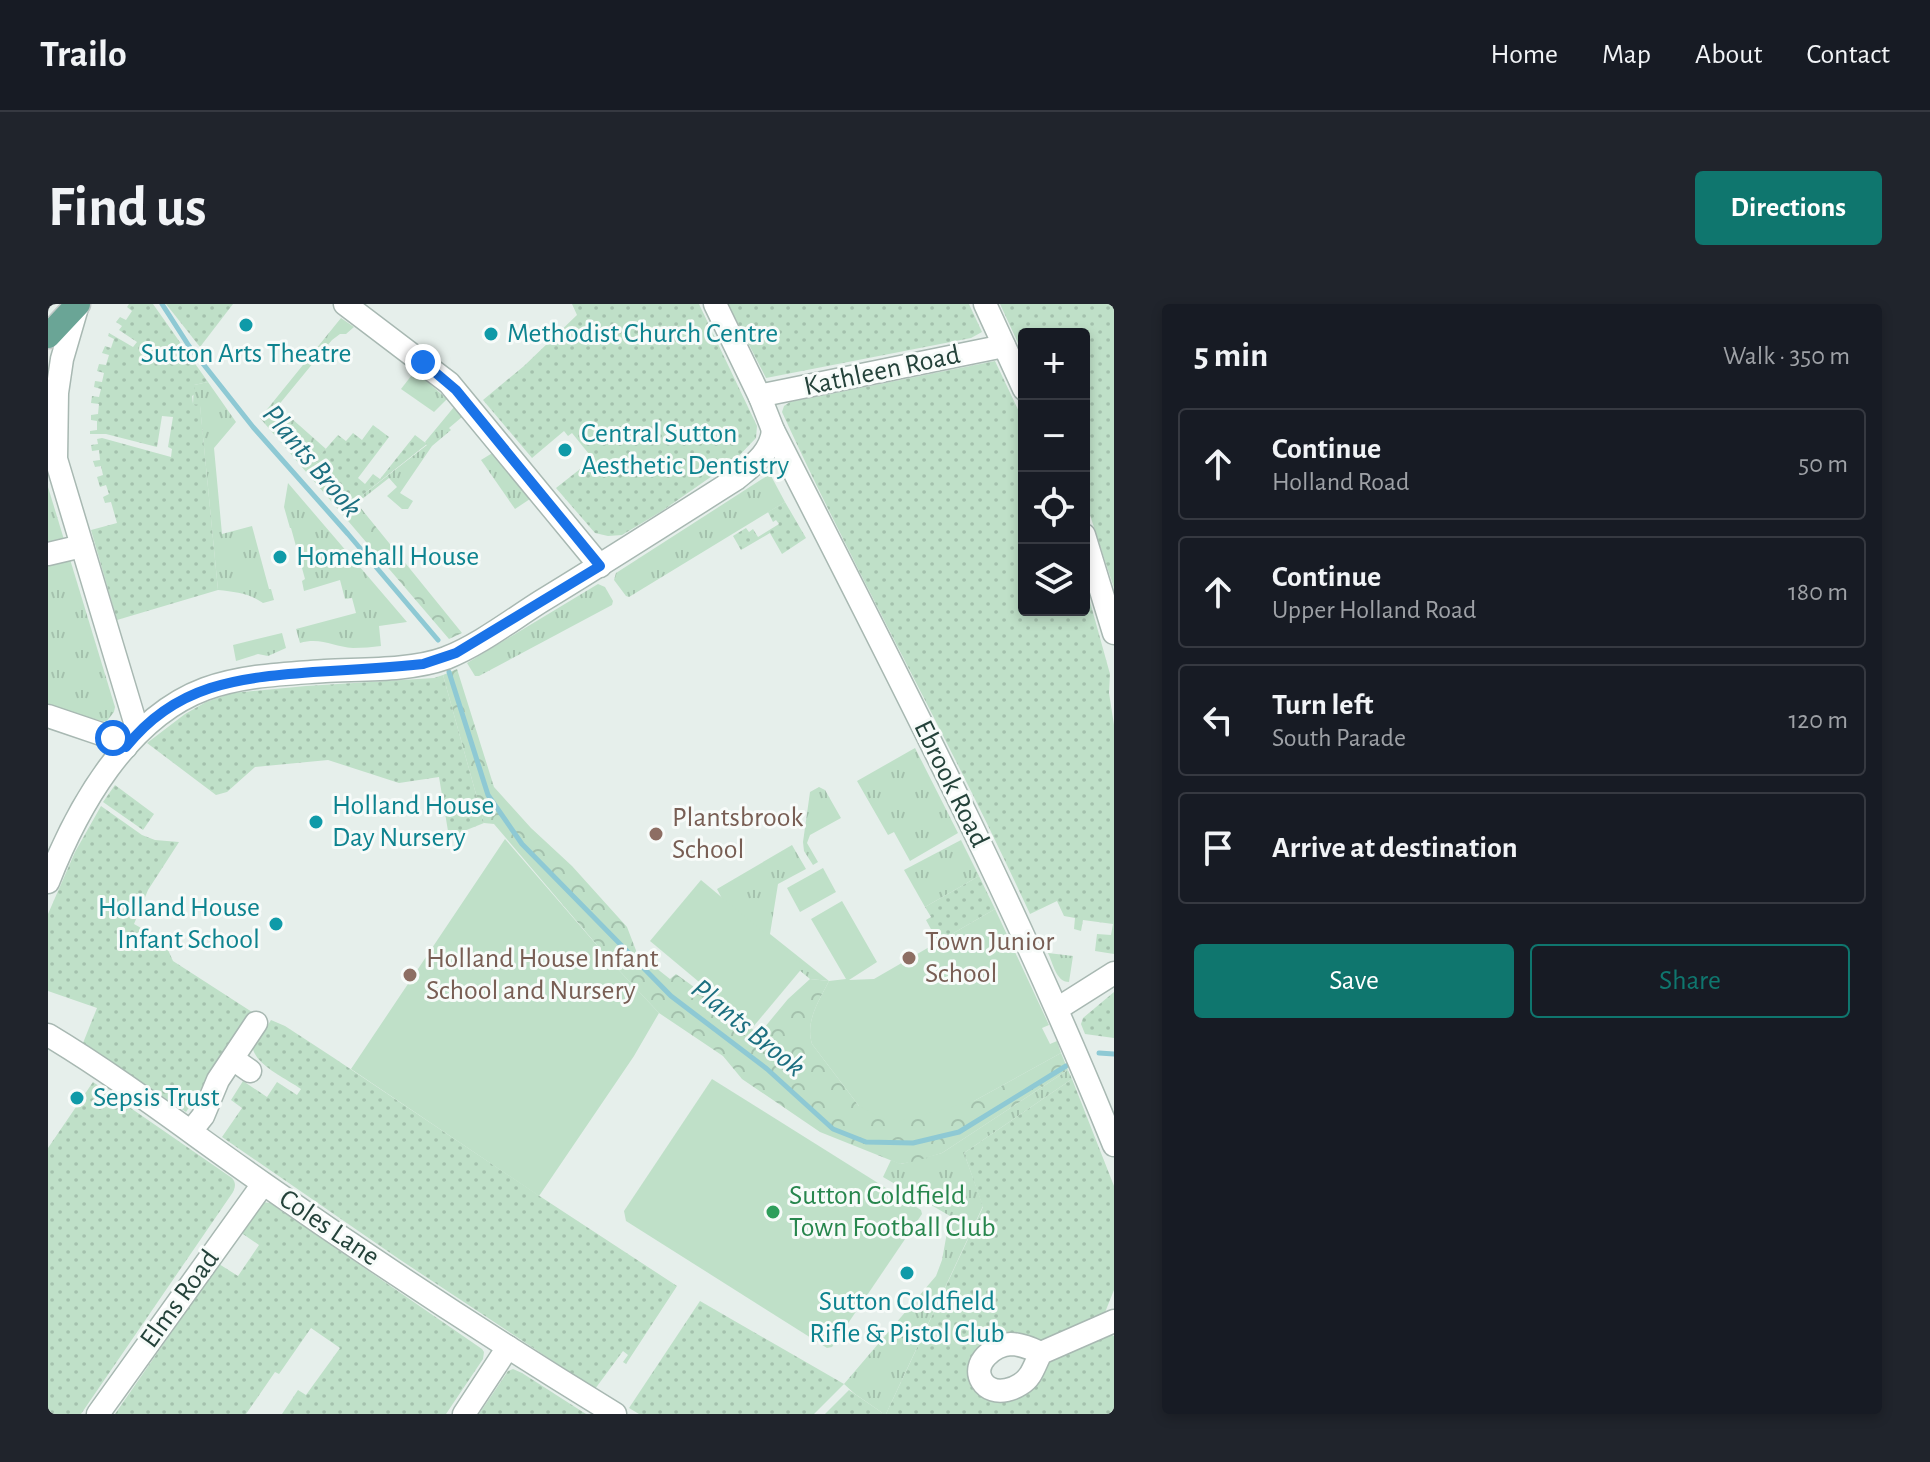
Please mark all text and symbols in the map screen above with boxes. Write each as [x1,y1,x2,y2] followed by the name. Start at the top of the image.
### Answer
[40,36,127,74] text: Trailo
[1491,41,1558,69] text: Home
[1602,41,1651,69] text: Map
[1695,41,1763,69] text: About
[1807,41,1890,69] text: Contact
[1695,171,1882,245] button: Directions
[48,180,206,236] text: Find us
[237,316,255,334] marker: Sutton Arts Theatre
[507,320,778,348] place label: Methodist Church Centre
[482,325,500,343] marker: Methodist Church Centre
[1018,328,1090,616] map controls
[1018,328,1090,400] button: +
[1194,339,1268,373] text: 5 min
[140,340,352,368] place label: Sutton Arts Theatre
[801,341,963,401] street label: Kathleen Road
[1723,343,1850,369] text: Walk · 350 m
[405,344,441,380] route end
[257,399,367,523] water label: Plants Brook
[1018,400,1090,472] button: −
[581,420,789,480] place label: Central Sutton Aesthetic Dentistry
[1272,434,1381,464] text: Continue
[556,441,574,459] marker: Central Sutton Aesthetic Dentistry
[1196,442,1240,486] icon: ahead
[1798,451,1848,477] text: 50 m
[1272,469,1410,495] text: Holland Road
[1018,472,1090,544] button: locate
[296,543,479,571] place label: Homehall House
[1018,544,1090,616] button: layers
[271,548,289,566] marker: Homehall House
[1272,562,1381,592] text: Continue
[1196,570,1240,614] icon: ahead
[1788,579,1848,605] text: 180 m
[1272,597,1476,623] text: Upper Holland Road
[1272,690,1373,720] text: Turn left
[1196,698,1240,742] icon: left
[1788,707,1848,733] text: 120 m
[908,716,994,852] street label: Ebrook Road
[95,720,131,756] route start
[1272,725,1406,751] text: South Parade
[332,792,494,852] place label: Holland House Day Nursery
[672,804,803,864] place label: Plantsbrook School
[307,813,325,831] marker: Holland House Day Nursery
[647,825,665,843] marker: Plantsbrook School
[1196,826,1240,870] icon: arrive
[1272,833,1518,863] text: Arrive at destination
[98,894,260,954] place label: Holland House Infant School
[267,915,285,933] marker: Holland House Infant School
[925,928,1054,988] place label: Town Junior School
[1194,944,1514,1018] button: Save
[1530,944,1850,1018] button: Share
[426,945,659,1005] place label: Holland House Infant School and Nursery
[900,949,918,967] marker: Town Junior School
[401,966,419,984] marker: Holland House Infant School and Nursery
[685,973,811,1083] water label: Plants Brook
[93,1084,220,1112] place label: Sepsis Trust
[68,1089,86,1107] marker: Sepsis Trust
[789,1182,996,1242] place label: Sutton Coldfield Town Football Club
[274,1184,384,1272] street label: Coles Lane
[764,1203,782,1221] marker: Sutton Coldfield Town Football Club
[135,1245,225,1353] street label: Elms Road
[898,1264,916,1282] marker: Sutton Coldfield Rifle & Pistol Club
[809,1288,1005,1348] place label: Sutton Coldfield Rifle & Pistol Club

